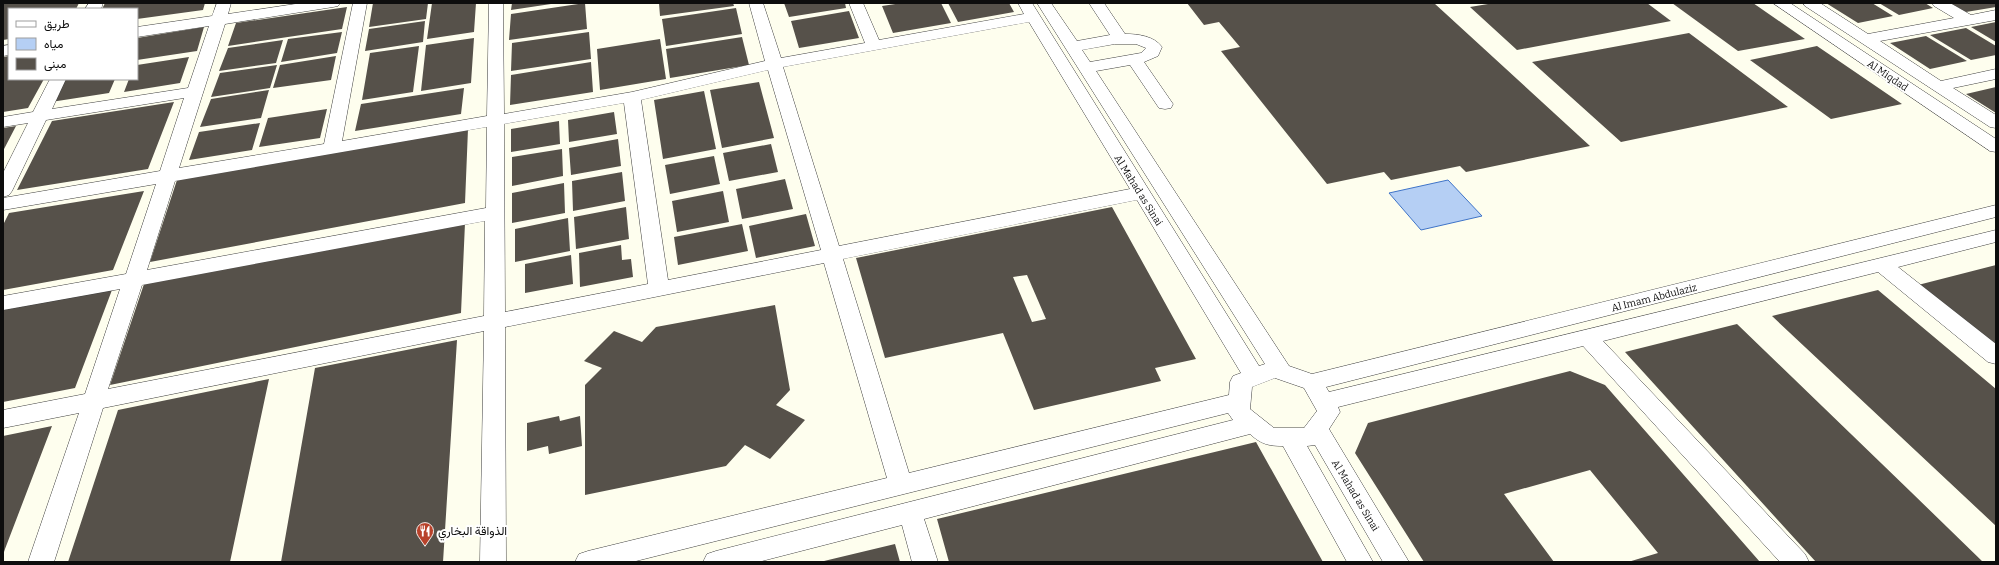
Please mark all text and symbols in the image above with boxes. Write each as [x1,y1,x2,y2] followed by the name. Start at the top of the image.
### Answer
[8,8,138,80] legend
[44,17,70,32] text: طريق
[44,37,63,51] text: مياه
[44,57,66,72] text: مبنى
[1865,58,1910,94] street label: Al Miqdad
[1112,153,1165,228] street label: Al Mahad as Sinai
[1610,282,1698,314] street label: Al Imam Abdulaziz
[1329,458,1381,533] street label: Al Mahad as Sinai
[415,521,435,546] restaurant icon: الذواقة البخاري
[438,524,507,541] place label: الذواقة البخاري

